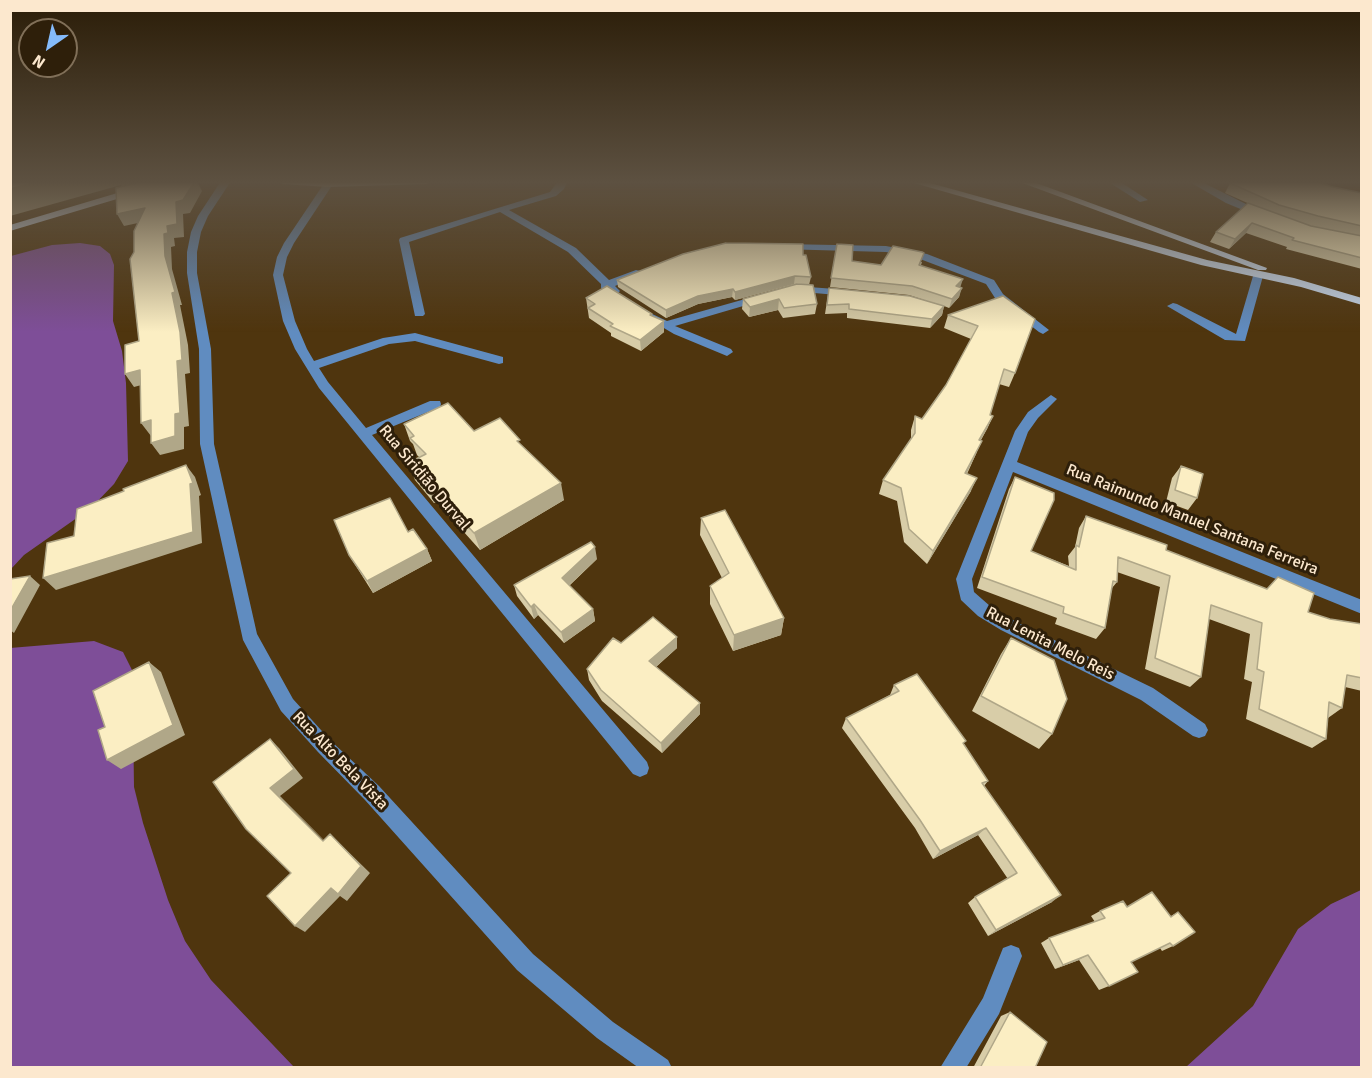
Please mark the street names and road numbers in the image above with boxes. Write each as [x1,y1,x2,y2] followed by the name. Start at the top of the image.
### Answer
[374,421,474,535] street label: Rua Siridião Durval
[1063,460,1321,580] street label: Rua Raimundo Manuel Santana Ferreira
[982,603,1118,685] street label: Rua Lenita Melo Reis
[288,708,392,814] street label: Rua Alto Bela Vista

